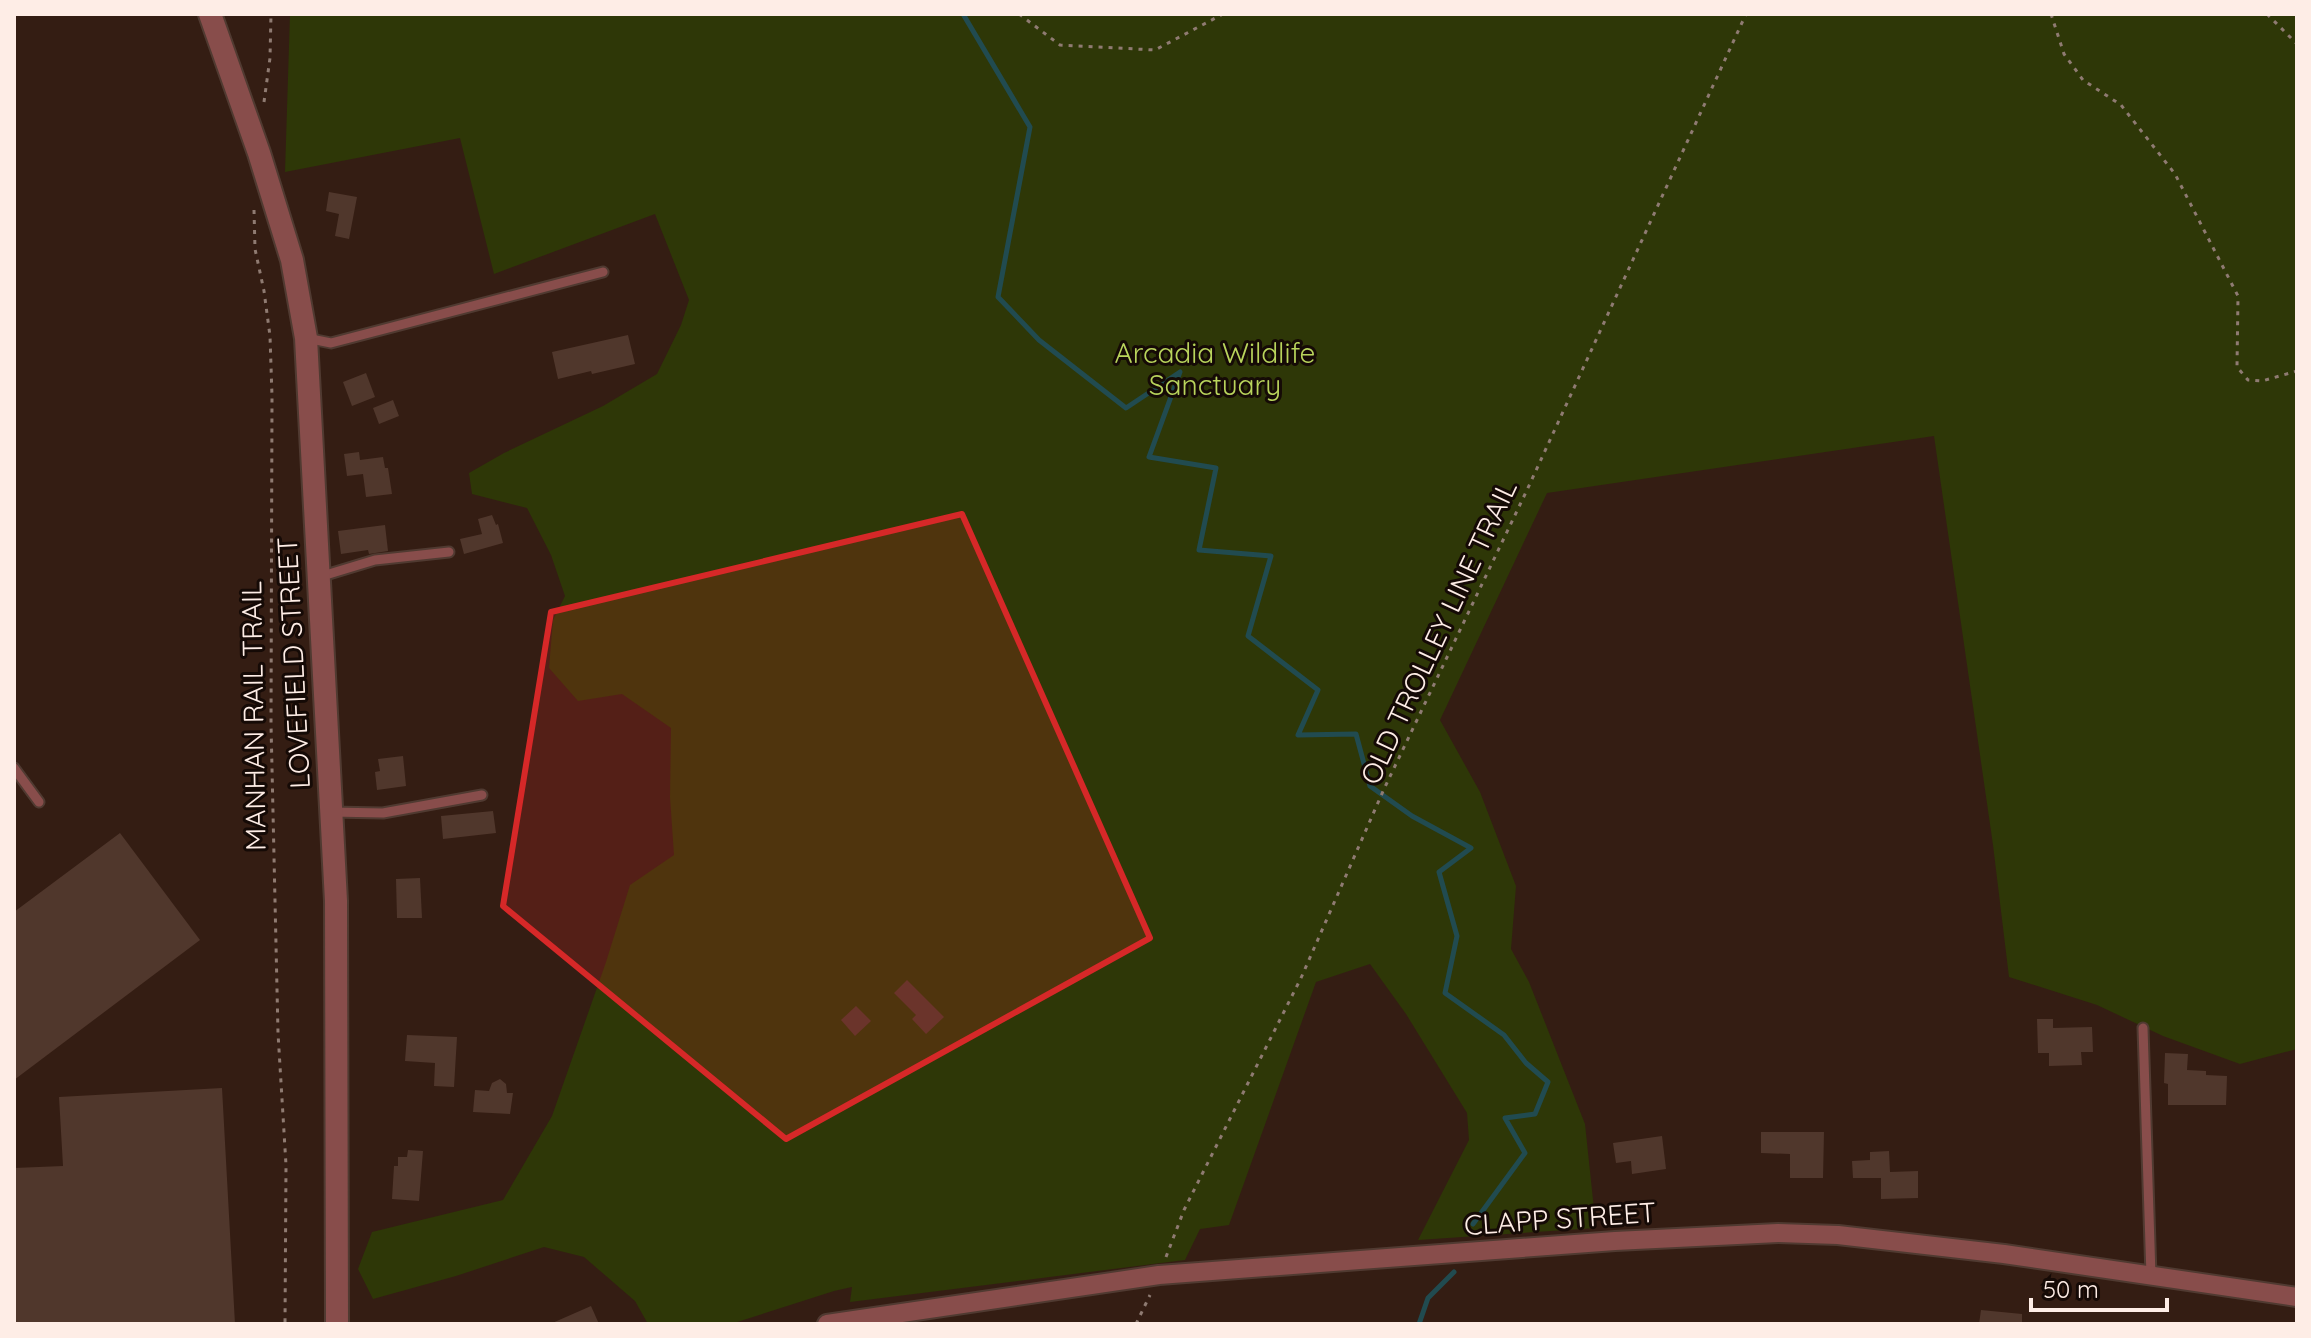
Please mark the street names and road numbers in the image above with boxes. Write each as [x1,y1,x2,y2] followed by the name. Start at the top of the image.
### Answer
[1352,474,1524,790] street label: OLD TROLLEY LINE TRAIL
[269,536,317,790] street label: LOVEFIELD STREET
[233,581,273,851] street label: MANHAN RAIL TRAIL
[1463,1194,1657,1242] street label: CLAPP STREET

